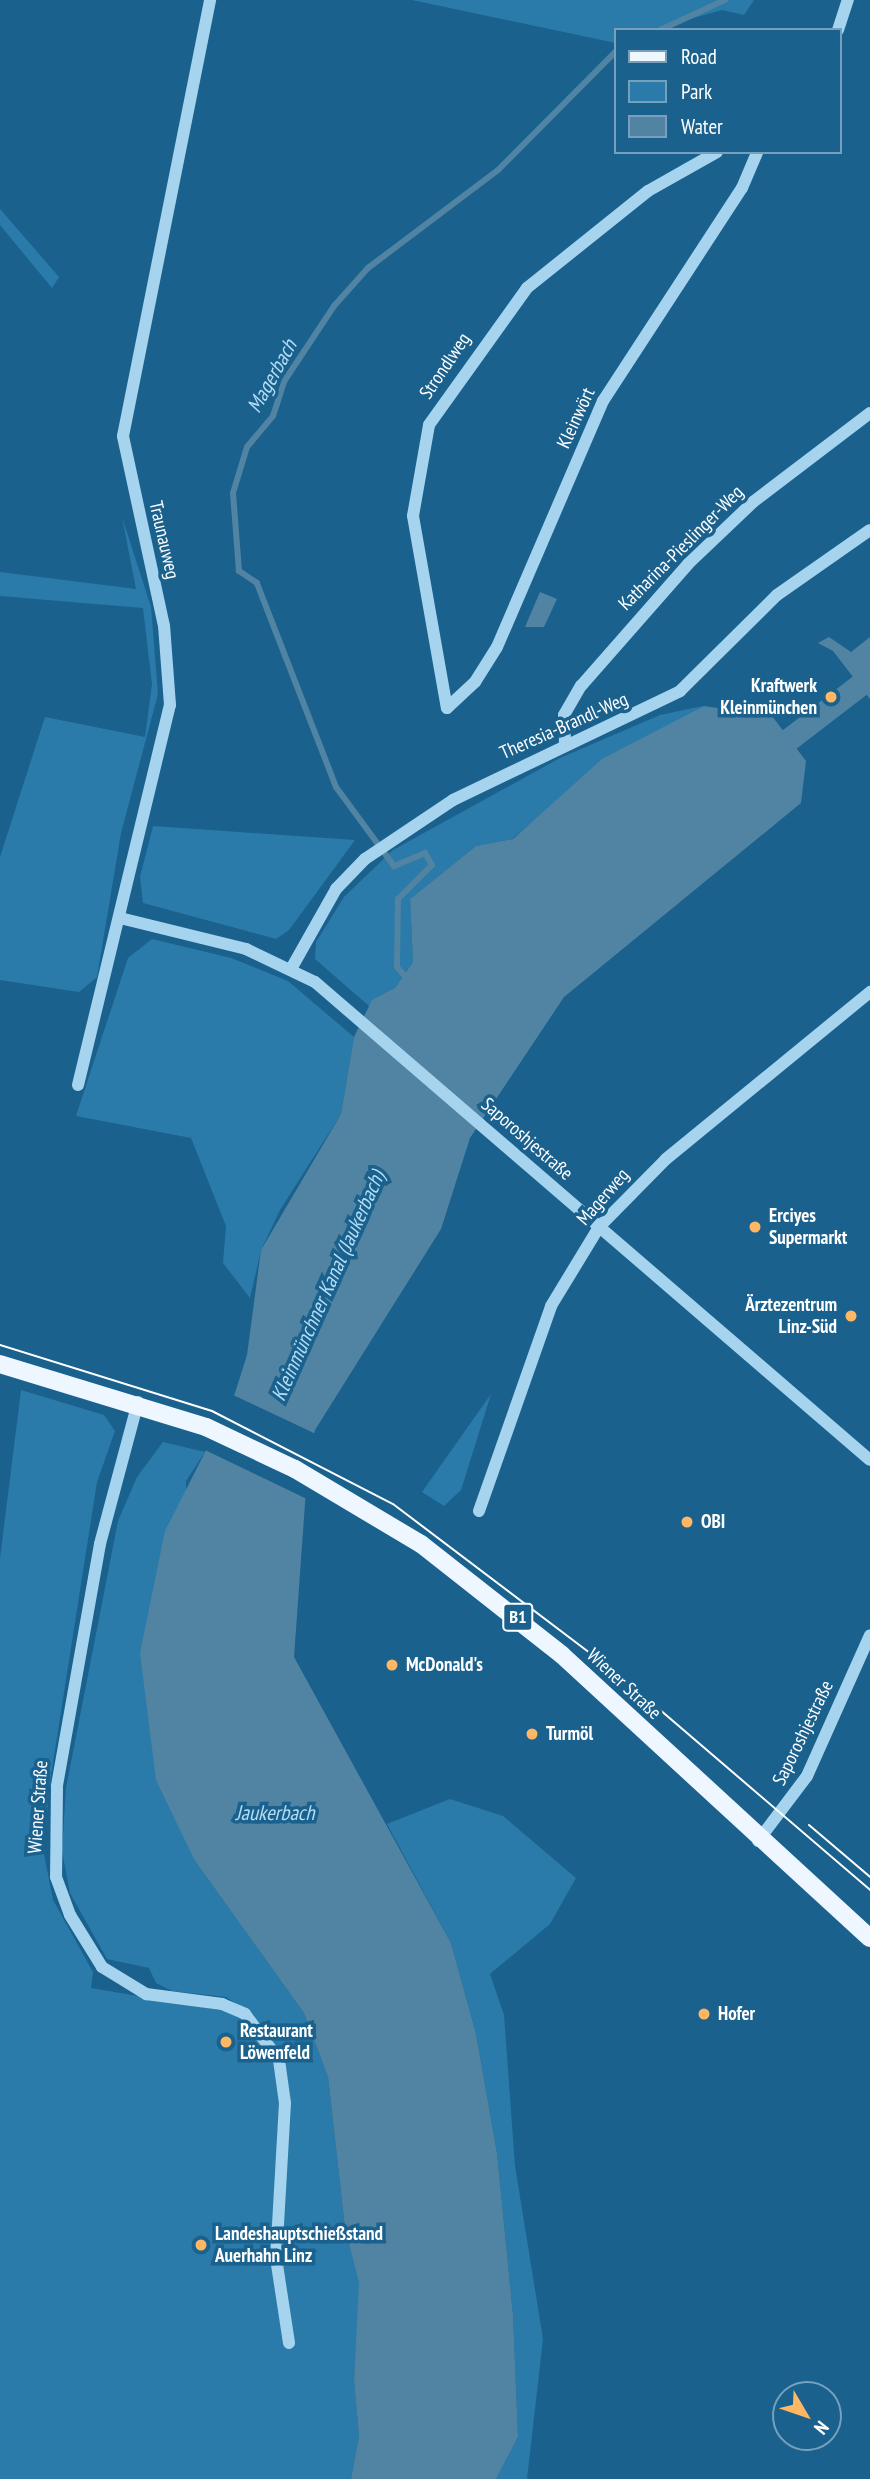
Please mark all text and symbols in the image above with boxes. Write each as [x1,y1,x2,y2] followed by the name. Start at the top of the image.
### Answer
[614,28,842,154] legend
[681,43,717,70] text: Road
[681,78,712,105] text: Park
[681,113,723,140] text: Water
[415,329,475,403] street label: Strondlweg
[242,335,302,417] water label: Magerbach
[552,384,600,452] street label: Kleinwört
[614,481,748,615] street label: Katharina-Pieslinger-Weg
[144,499,184,581] street label: Traunauweg
[720,675,817,719] place label: Kraftwerk Kleinmünchen
[497,688,631,764] street label: Theresia-Brandl-Weg
[823,689,839,705] marker: Kraftwerk Kleinmünchen
[477,1093,577,1185] street label: Saporoshjestraße
[572,1164,634,1230] street label: Magerweg
[266,1167,390,1405] water label: Kleinmünchner Kanal (Jaukerbach)
[769,1205,847,1249] place label: Erciyes Supermarkt
[747,1219,763,1235] marker: Erciyes Supermarkt
[745,1294,837,1338] place label: Ärztezentrum Linz-Süd
[843,1308,859,1324] marker: Ärztezentrum Linz-Süd
[701,1511,725,1533] place label: OBI
[679,1514,695,1530] marker: OBI
[502,1602,534,1632] road number: B1
[582,1644,666,1724] street label: Wiener Straße
[406,1654,483,1676] place label: McDonald's
[384,1657,400,1673] marker: McDonald's
[768,1677,838,1789] street label: Saporoshjestraße
[546,1723,593,1745] place label: Turmöl
[524,1726,540,1742] marker: Turmöl
[23,1760,53,1854] street label: Wiener Straße
[235,1800,315,1826] water label: Jaukerbach
[718,2003,755,2025] place label: Hofer
[696,2006,712,2022] marker: Hofer
[240,2020,313,2064] place label: Restaurant Löwenfeld
[218,2034,234,2050] marker: Restaurant Löwenfeld
[215,2223,383,2267] place label: Landeshauptschießstand Auerhahn Linz
[193,2237,209,2253] marker: Landeshauptschießstand Auerhahn Linz
[772,2381,842,2451] north arrow
[809,2416,834,2439] text: N

